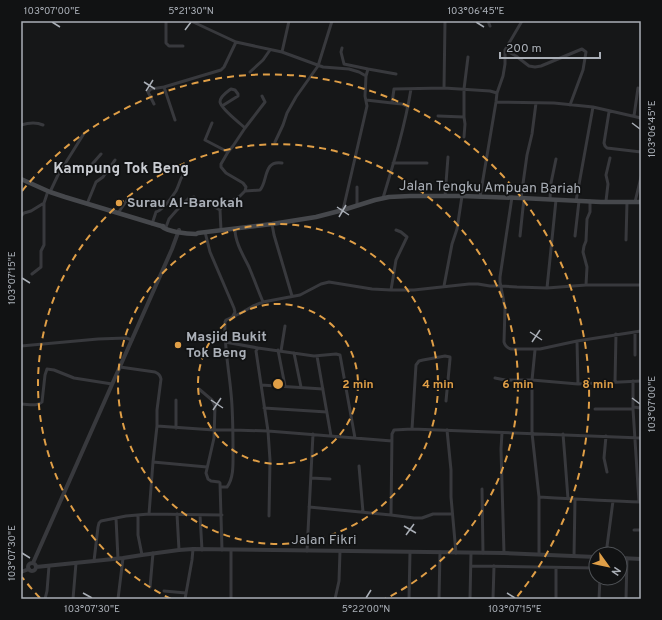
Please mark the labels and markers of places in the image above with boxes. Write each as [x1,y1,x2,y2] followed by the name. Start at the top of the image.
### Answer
[127,195,243,212] place label: Surau Al-Barokah
[114,198,124,208] marker: Surau Al-Barokah
[186,329,267,362] place label: Masjid Bukit Tok Beng
[173,340,183,350] marker: Masjid Bukit Tok Beng
[271,377,285,391] centre of rings

